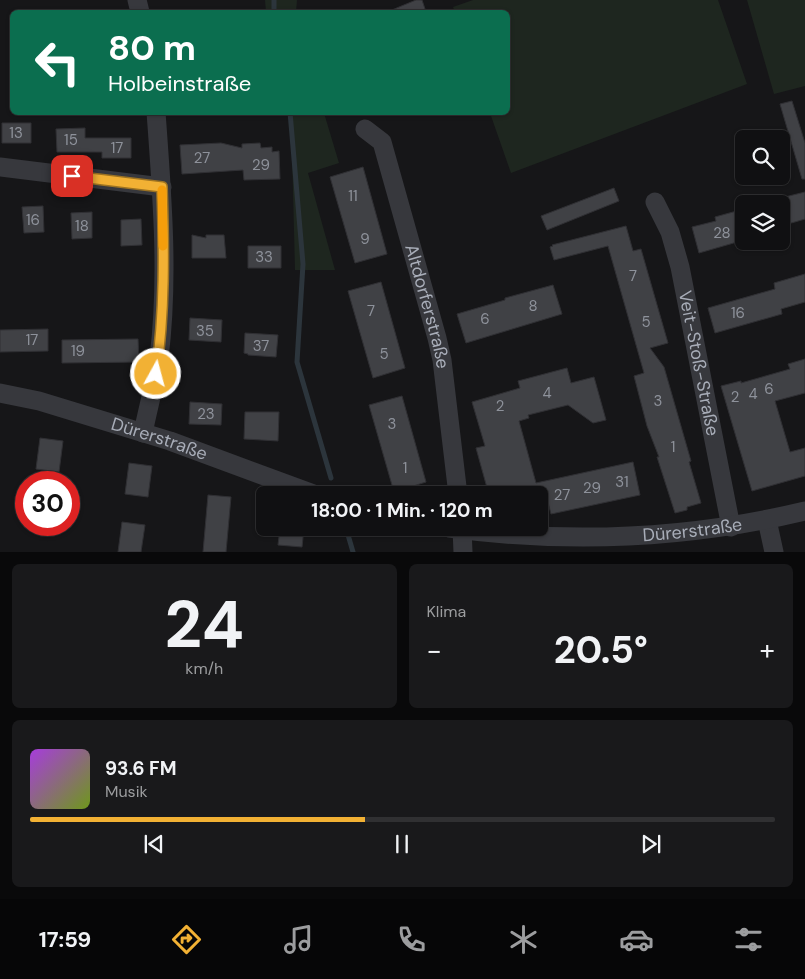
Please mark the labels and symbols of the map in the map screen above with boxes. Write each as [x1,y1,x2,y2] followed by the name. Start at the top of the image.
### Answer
[9,123,23,143] house number: 13
[64,130,78,150] house number: 15
[111,138,123,158] house number: 17
[194,148,210,168] house number: 27
[51,155,93,197] pin
[252,155,270,175] house number: 29
[348,186,358,206] house number: 11
[26,210,40,230] house number: 16
[75,216,89,236] house number: 18
[713,223,731,243] house number: 28
[360,229,370,249] house number: 9
[399,241,455,370] street label: Altdorferstraße
[255,247,273,267] house number: 33
[629,266,637,286] house number: 7
[673,288,725,438] street label: Veit-Stoß-Straße
[528,296,538,316] house number: 8
[367,301,375,321] house number: 7
[731,303,745,323] house number: 16
[480,309,490,329] house number: 6
[641,312,651,332] house number: 5
[196,321,214,341] house number: 35
[26,330,38,350] house number: 17
[253,336,269,356] house number: 37
[71,341,85,361] house number: 19
[379,344,389,364] house number: 5
[129,347,181,399] position arrow
[764,379,774,399] house number: 6
[542,383,552,403] house number: 4
[748,384,758,404] house number: 4
[731,387,739,407] house number: 2
[654,391,662,411] house number: 3
[496,396,504,416] house number: 2
[197,404,215,424] house number: 23
[108,412,211,466] street label: Dürerstraße
[388,414,396,434] house number: 3
[671,437,675,457] house number: 1
[403,458,407,478] house number: 1
[15,471,80,536] speed limit sign: 30
[615,472,629,492] house number: 31
[583,478,601,498] house number: 29
[554,485,570,505] house number: 27
[642,512,744,547] street label: Dürerstraße

